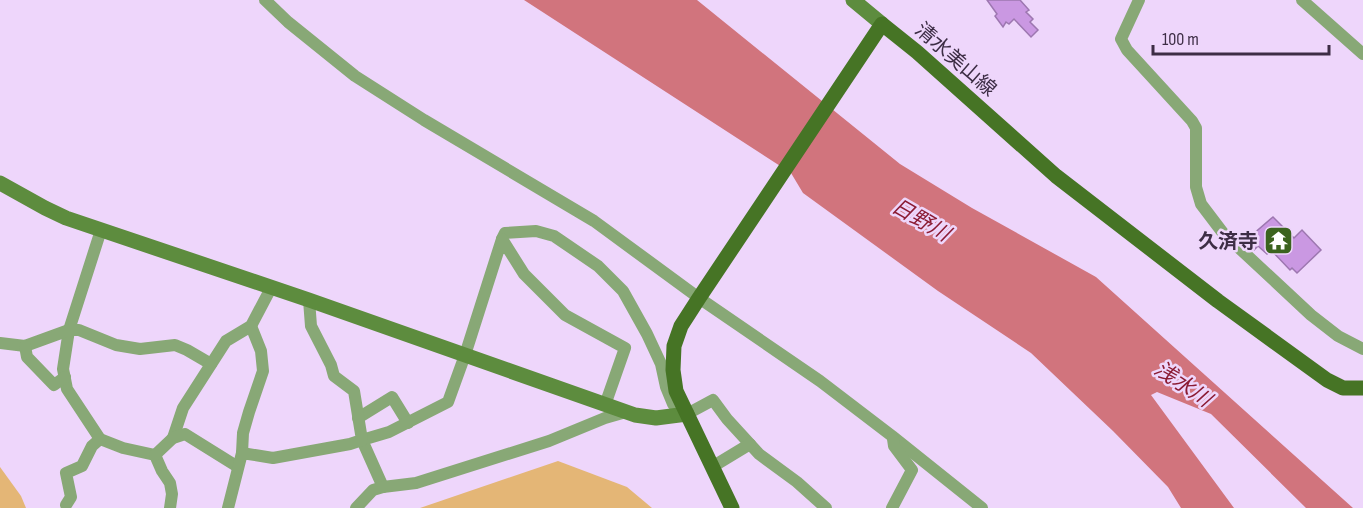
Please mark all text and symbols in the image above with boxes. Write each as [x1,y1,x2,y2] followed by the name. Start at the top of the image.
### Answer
[910,18,1001,102] street label: 清水美山線
[1153,18,1328,56] scale bar
[1162,29,1199,50] text: 100 m
[887,194,956,248] water label: 日野川
[1263,225,1295,257] temple icon: 久済寺
[1198,230,1258,254] place label: 久済寺
[1150,356,1217,414] water label: 浅水川

